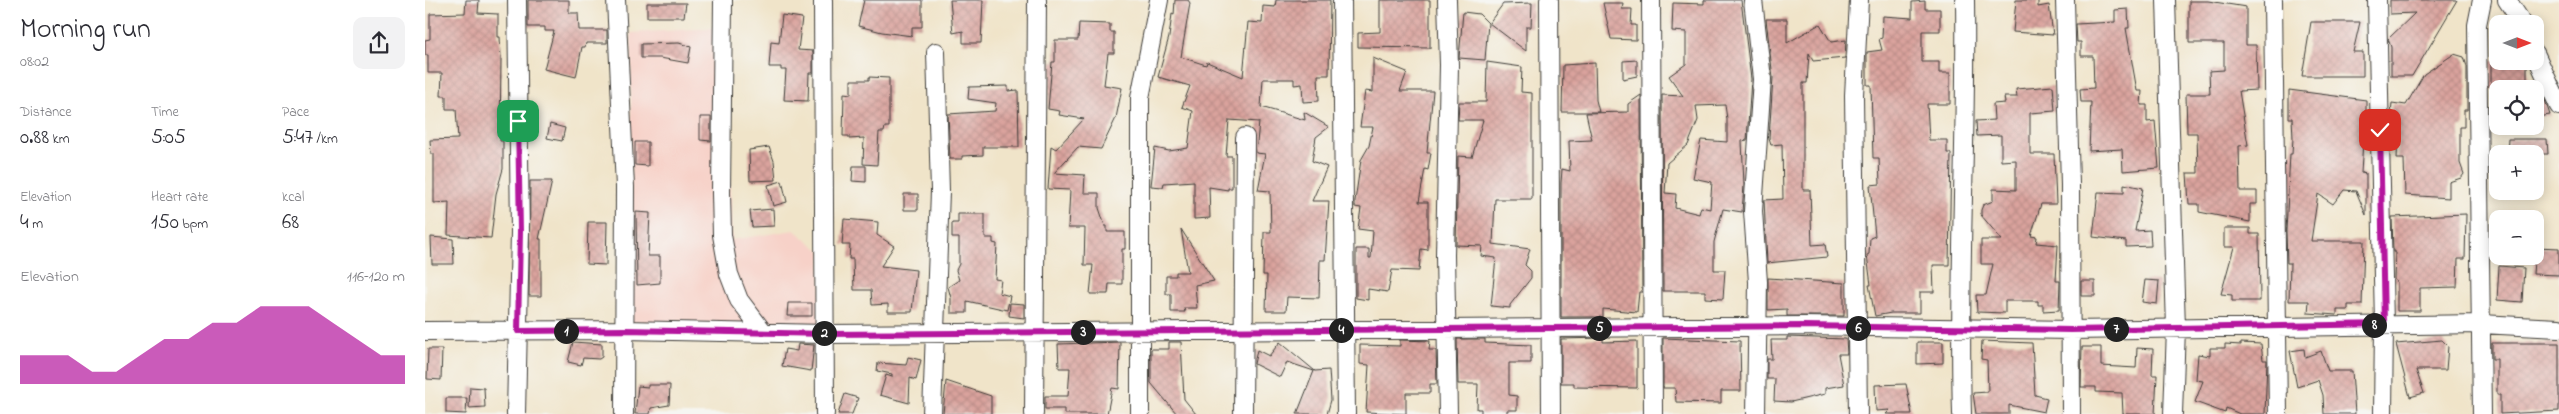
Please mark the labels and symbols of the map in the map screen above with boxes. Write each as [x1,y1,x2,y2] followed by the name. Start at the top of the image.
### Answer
[2489,15,2544,70] north arrow
[497,100,539,142] pin
[2359,109,2401,151] pin
[2361,312,2387,338] pin: 8
[1587,316,1611,340] pin: 5
[1845,316,1871,340] pin: 6
[2103,316,2129,342] pin: 7
[553,318,579,344] pin: 1
[1329,318,1353,342] pin: 4
[811,320,837,346] pin: 2
[1071,320,1095,344] pin: 3

